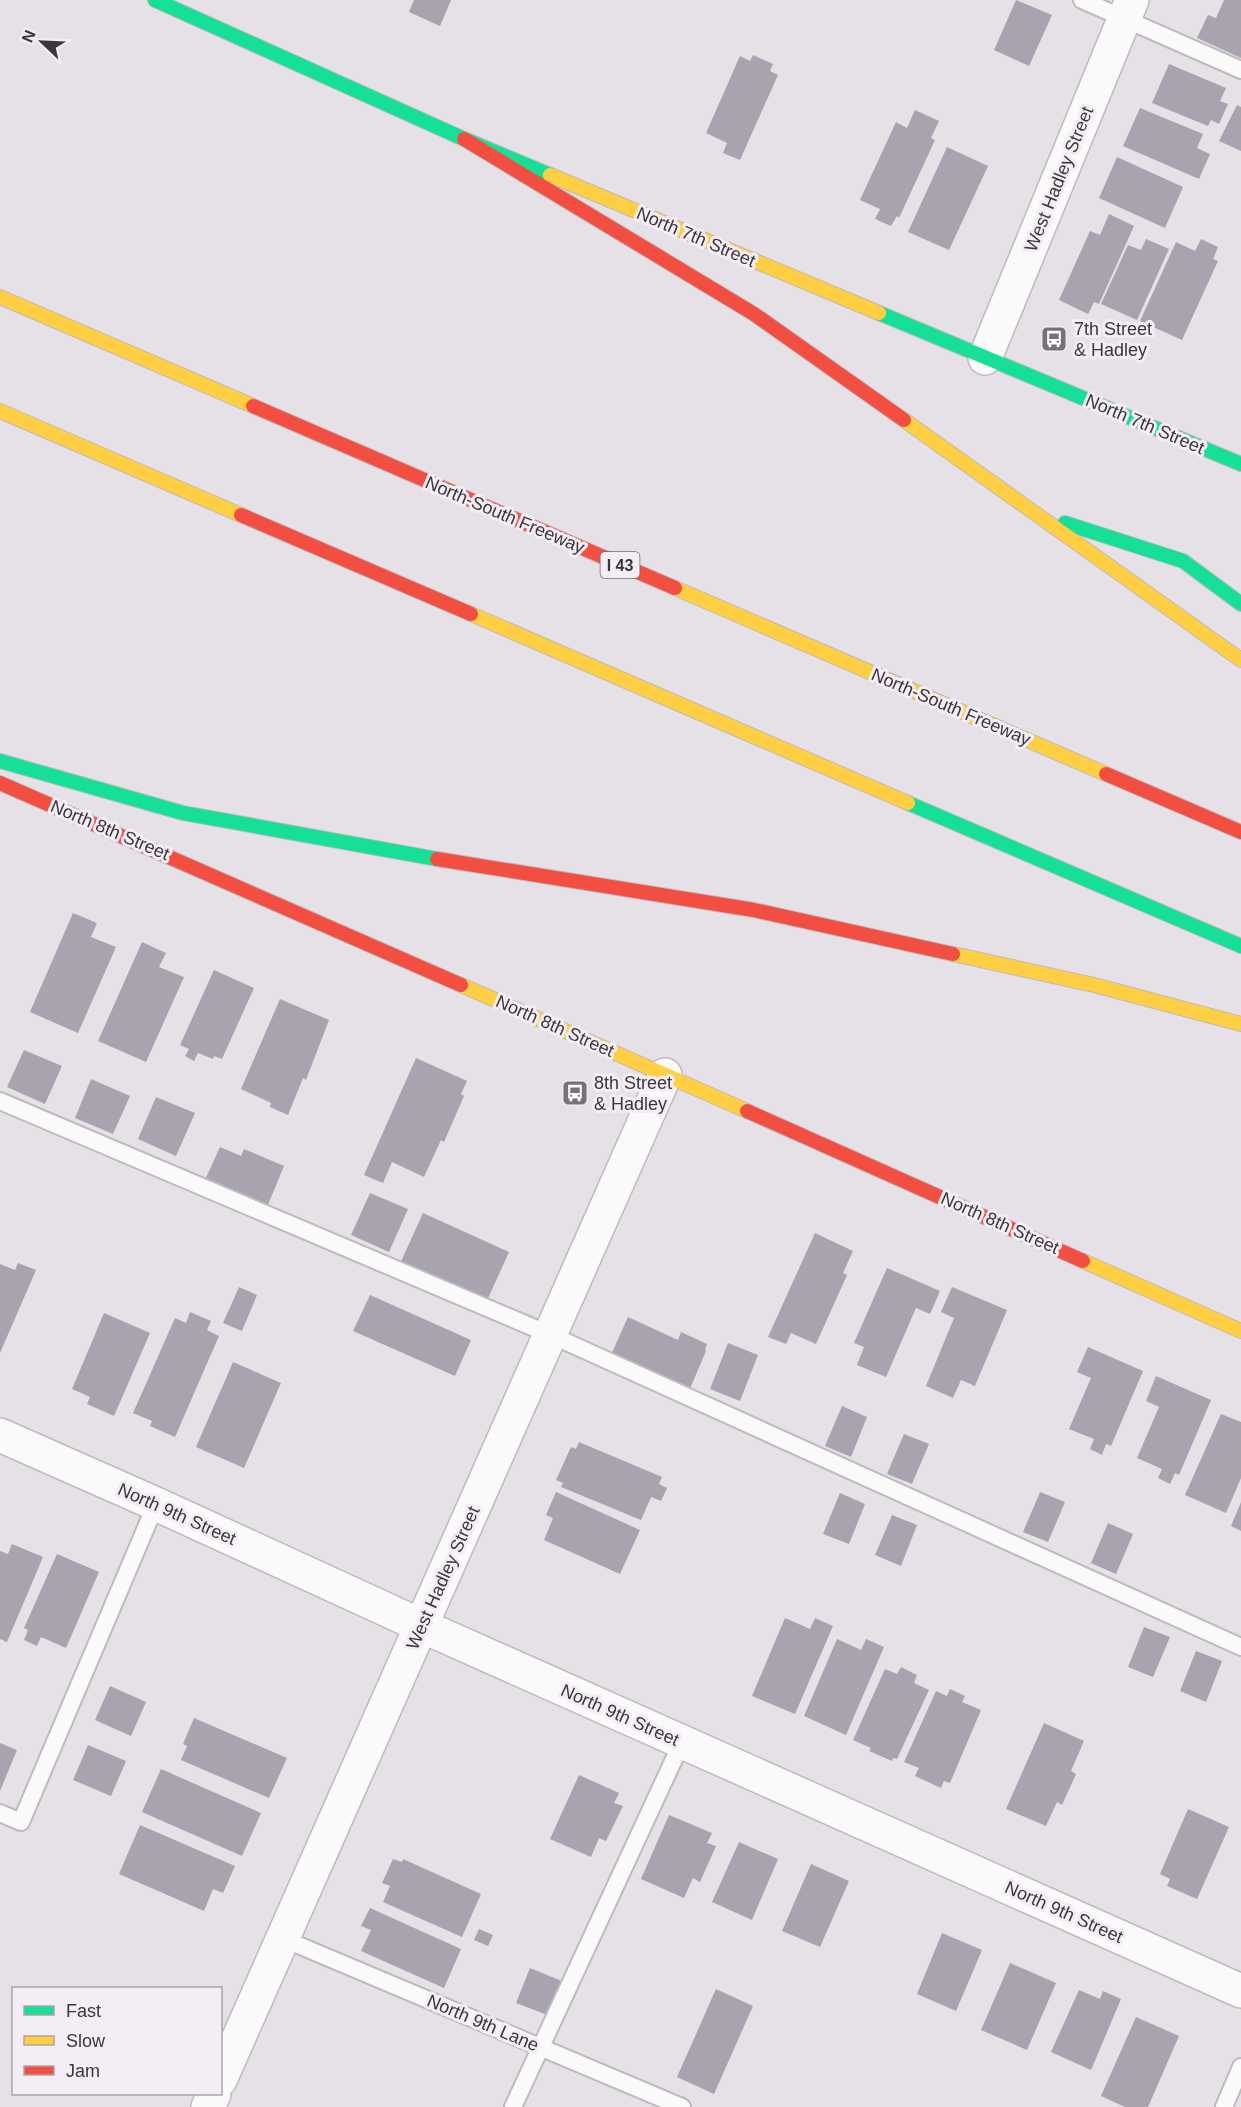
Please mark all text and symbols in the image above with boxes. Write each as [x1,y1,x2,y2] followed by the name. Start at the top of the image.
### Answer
[12,12,72,72] north arrow
[19,28,39,45] text: N
[1021,104,1097,254] street label: West Hadley Street
[634,203,758,271] street label: North 7th Street
[1074,319,1152,360] place label: 7th Street & Hadley
[1039,324,1069,354] bus stop icon: 7th Street & Hadley
[1083,390,1207,458] street label: North 7th Street
[422,472,588,558] street label: North-South Freeway
[600,552,640,578] road number: I 43
[868,664,1034,750] street label: North-South Freeway
[48,796,172,864] street label: North 8th Street
[493,991,617,1061] street label: North 8th Street
[594,1073,672,1114] place label: 8th Street & Hadley
[560,1078,590,1108] bus stop icon: 8th Street & Hadley
[938,1188,1062,1258] street label: North 8th Street
[115,1479,239,1549] street label: North 9th Street
[402,1503,484,1653] street label: West Hadley Street
[558,1680,682,1750] street label: North 9th Street
[1002,1877,1126,1947] street label: North 9th Street
[12,1987,222,2095] legend
[424,1991,542,2055] street label: North 9th Lane
[66,2001,101,2021] text: Fast
[66,2031,106,2051] text: Slow
[66,2061,100,2081] text: Jam

